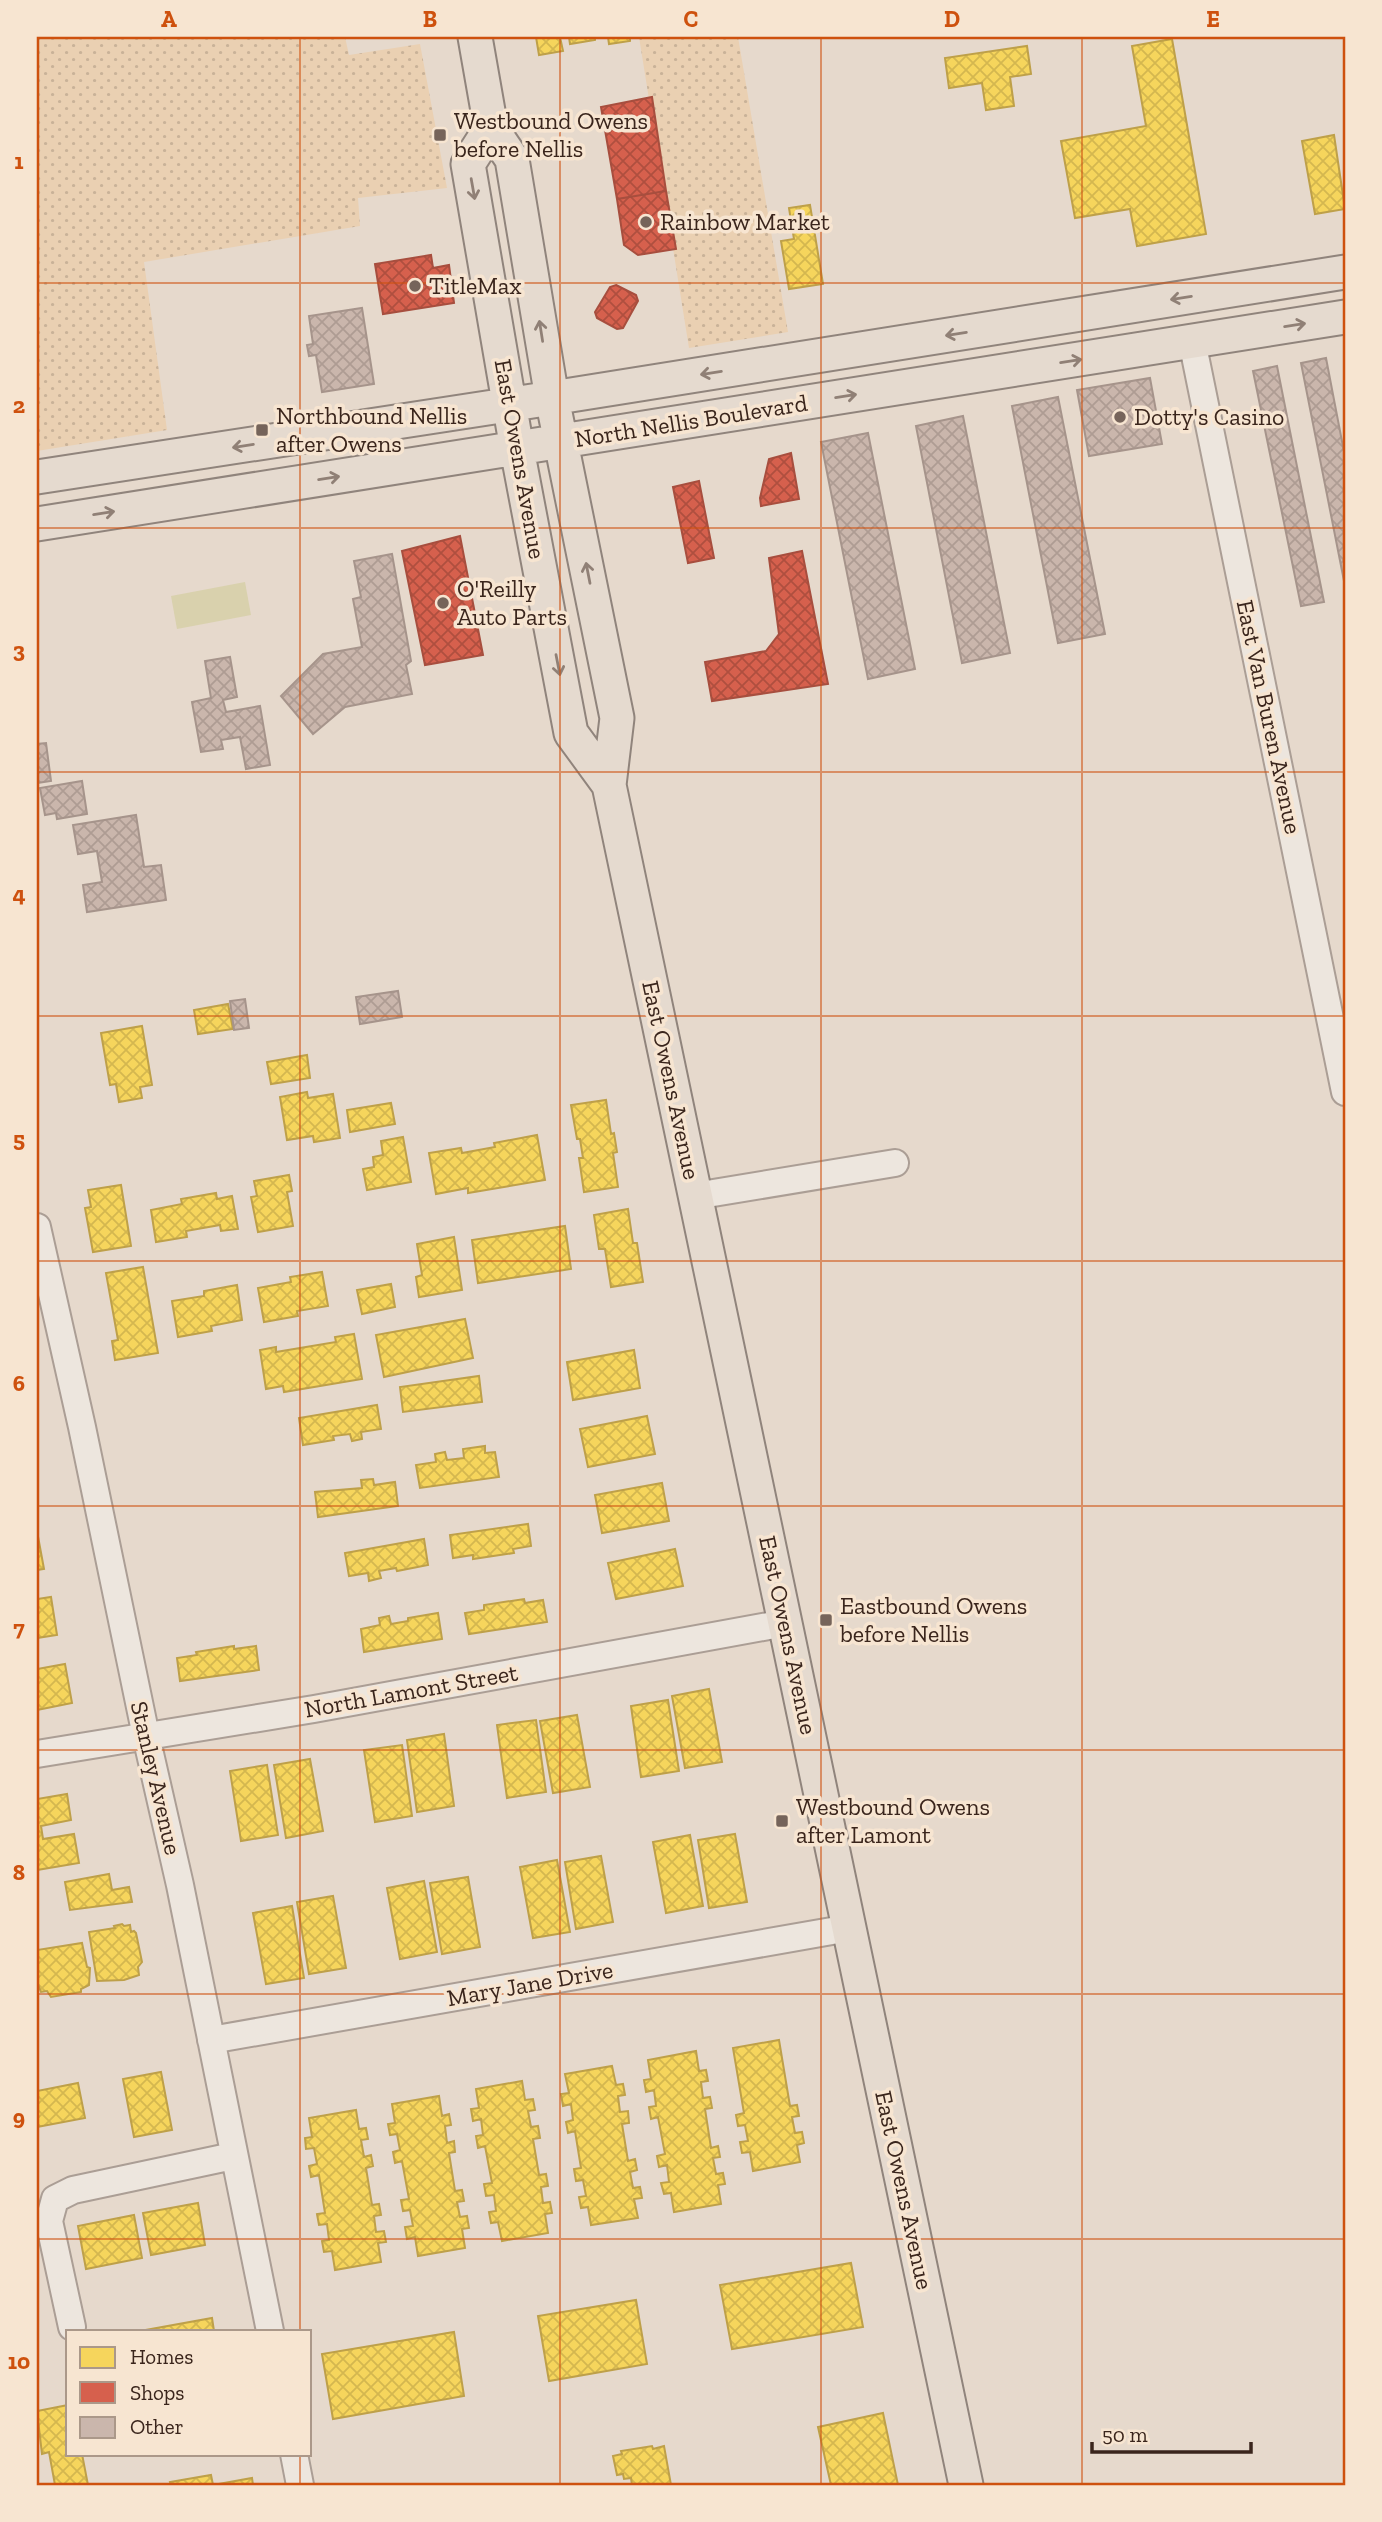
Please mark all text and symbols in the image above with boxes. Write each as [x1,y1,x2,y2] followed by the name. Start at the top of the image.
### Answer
[161,5,177,33] text: A
[423,5,437,33] text: B
[684,5,698,33] text: C
[944,5,960,33] text: D
[1206,5,1220,33] text: E
[453,106,648,163] place label: Westbound Owens before Nellis
[432,127,448,143] marker: Westbound Owens before Nellis
[14,147,24,175] text: 1
[467,177,480,200] one-way arrow
[660,207,830,236] place label: Rainbow Market
[638,214,654,230] marker: Rainbow Market
[429,271,522,300] place label: TitleMax
[407,278,423,294] marker: TitleMax
[1170,292,1193,305] one-way arrow
[1283,318,1306,331] one-way arrow
[534,320,547,343] one-way arrow
[945,328,968,341] one-way arrow
[1059,354,1082,367] one-way arrow
[489,357,552,561] street label: East Owens Avenue
[700,367,723,380] one-way arrow
[572,388,810,453] street label: North Nellis Boulevard
[834,390,857,403] one-way arrow
[13,391,25,419] text: 2
[276,401,467,458] place label: Northbound Nellis after Owens
[1134,402,1284,431] place label: Dotty's Casino
[1112,409,1128,425] marker: Dotty's Casino
[254,422,270,438] marker: Northbound Nellis after Owens
[232,440,255,453] one-way arrow
[317,471,340,484] one-way arrow
[92,506,115,519] one-way arrow
[580,562,594,585] one-way arrow
[457,574,567,631] place label: O'Reilly Auto Parts
[435,595,451,611] marker: O'Reilly Auto Parts
[1231,597,1308,837] street label: East Van Buren Avenue
[13,636,25,664] text: 3
[552,653,565,676] one-way arrow
[12,880,26,908] text: 4
[636,978,707,1182] street label: East Owens Avenue
[13,1125,25,1153] text: 5
[13,1369,25,1397] text: 6
[753,1533,824,1737] street label: East Owens Avenue
[839,1591,1027,1648] place label: Eastbound Owens before Nellis
[818,1612,834,1628] marker: Eastbound Owens before Nellis
[13,1614,25,1642] text: 7
[302,1657,520,1724] street label: North Lamont Street
[125,1698,188,1858] street label: Stanley Avenue
[796,1792,990,1849] place label: Westbound Owens after Lamont
[774,1813,790,1829] marker: Westbound Owens after Lamont
[13,1858,25,1886] text: 8
[445,1955,615,2012] street label: Mary Jane Drive
[869,2088,940,2292] street label: East Owens Avenue
[13,2103,25,2131] text: 9
[66,2330,312,2456] legend
[130,2344,193,2369] text: Homes
[8,2347,30,2375] text: 10
[130,2380,184,2405] text: Shops
[1092,2410,1251,2454] scale bar
[130,2414,184,2439] text: Other
[1102,2422,1148,2447] text: 50 m

